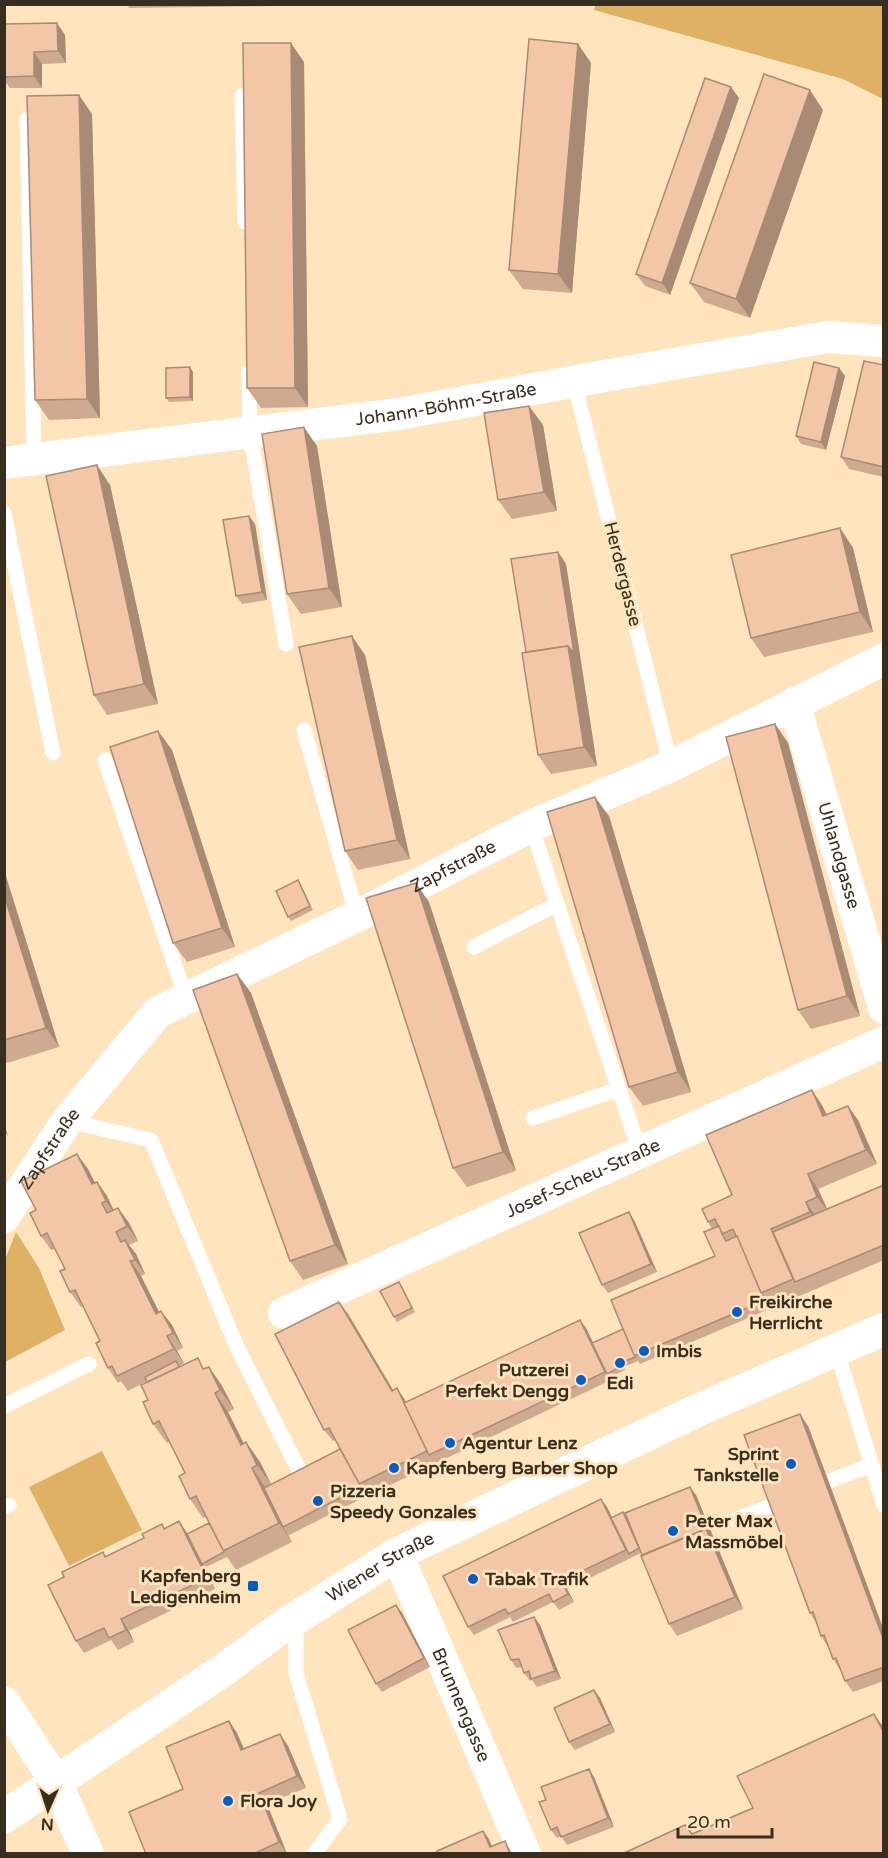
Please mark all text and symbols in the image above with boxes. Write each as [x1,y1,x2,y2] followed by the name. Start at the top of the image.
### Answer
[354,378,538,430] street label: Johann-Böhm-Straße
[599,519,647,629] street label: Herdergasse
[813,799,865,912] street label: Uhlandgasse
[407,835,500,898] street label: Zapfstraße
[14,1103,84,1194] street label: Zapfstraße
[502,1134,664,1222] street label: Josef-Scheu-Straße
[749,1291,832,1334] place label: Freikirche Herrlicht
[730,1305,744,1319] marker: Freikirche Herrlicht
[656,1340,702,1362] place label: Imbis
[637,1344,651,1358] marker: Imbis
[613,1356,627,1370] marker: Edi
[445,1359,569,1402] place label: Putzerei Perfekt Dengg
[606,1372,634,1394] place label: Edi
[574,1373,588,1387] marker: Putzerei Perfekt Dengg
[462,1432,577,1454] place label: Agentur Lenz
[443,1436,457,1450] marker: Agentur Lenz
[693,1443,779,1486] place label: Sprint Tankstelle
[406,1457,618,1479] place label: Kapfenberg Barber Shop
[784,1457,798,1471] marker: Sprint Tankstelle
[387,1461,401,1475] marker: Kapfenberg Barber Shop
[330,1480,477,1523] place label: Pizzeria Speedy Gonzales
[311,1494,325,1508] marker: Pizzeria Speedy Gonzales
[685,1510,783,1553] place label: Peter Max Massmöbel
[666,1524,680,1538] marker: Peter Max Massmöbel
[322,1527,438,1607] street label: Wiener Straße
[130,1565,241,1608] place label: Kapfenberg Ledigenheim
[484,1568,589,1590] place label: Tabak Trafik
[466,1572,480,1586] marker: Tabak Trafik
[246,1579,260,1593] marker: Kapfenberg Ledigenheim
[427,1644,495,1765] street label: Brunnengasse
[18,1780,78,1840] north arrow
[240,1790,317,1812] place label: Flora Joy
[221,1794,235,1808] marker: Flora Joy
[678,1801,772,1839] scale bar
[687,1811,731,1833] text: 20 m
[40,1814,54,1834] text: N

